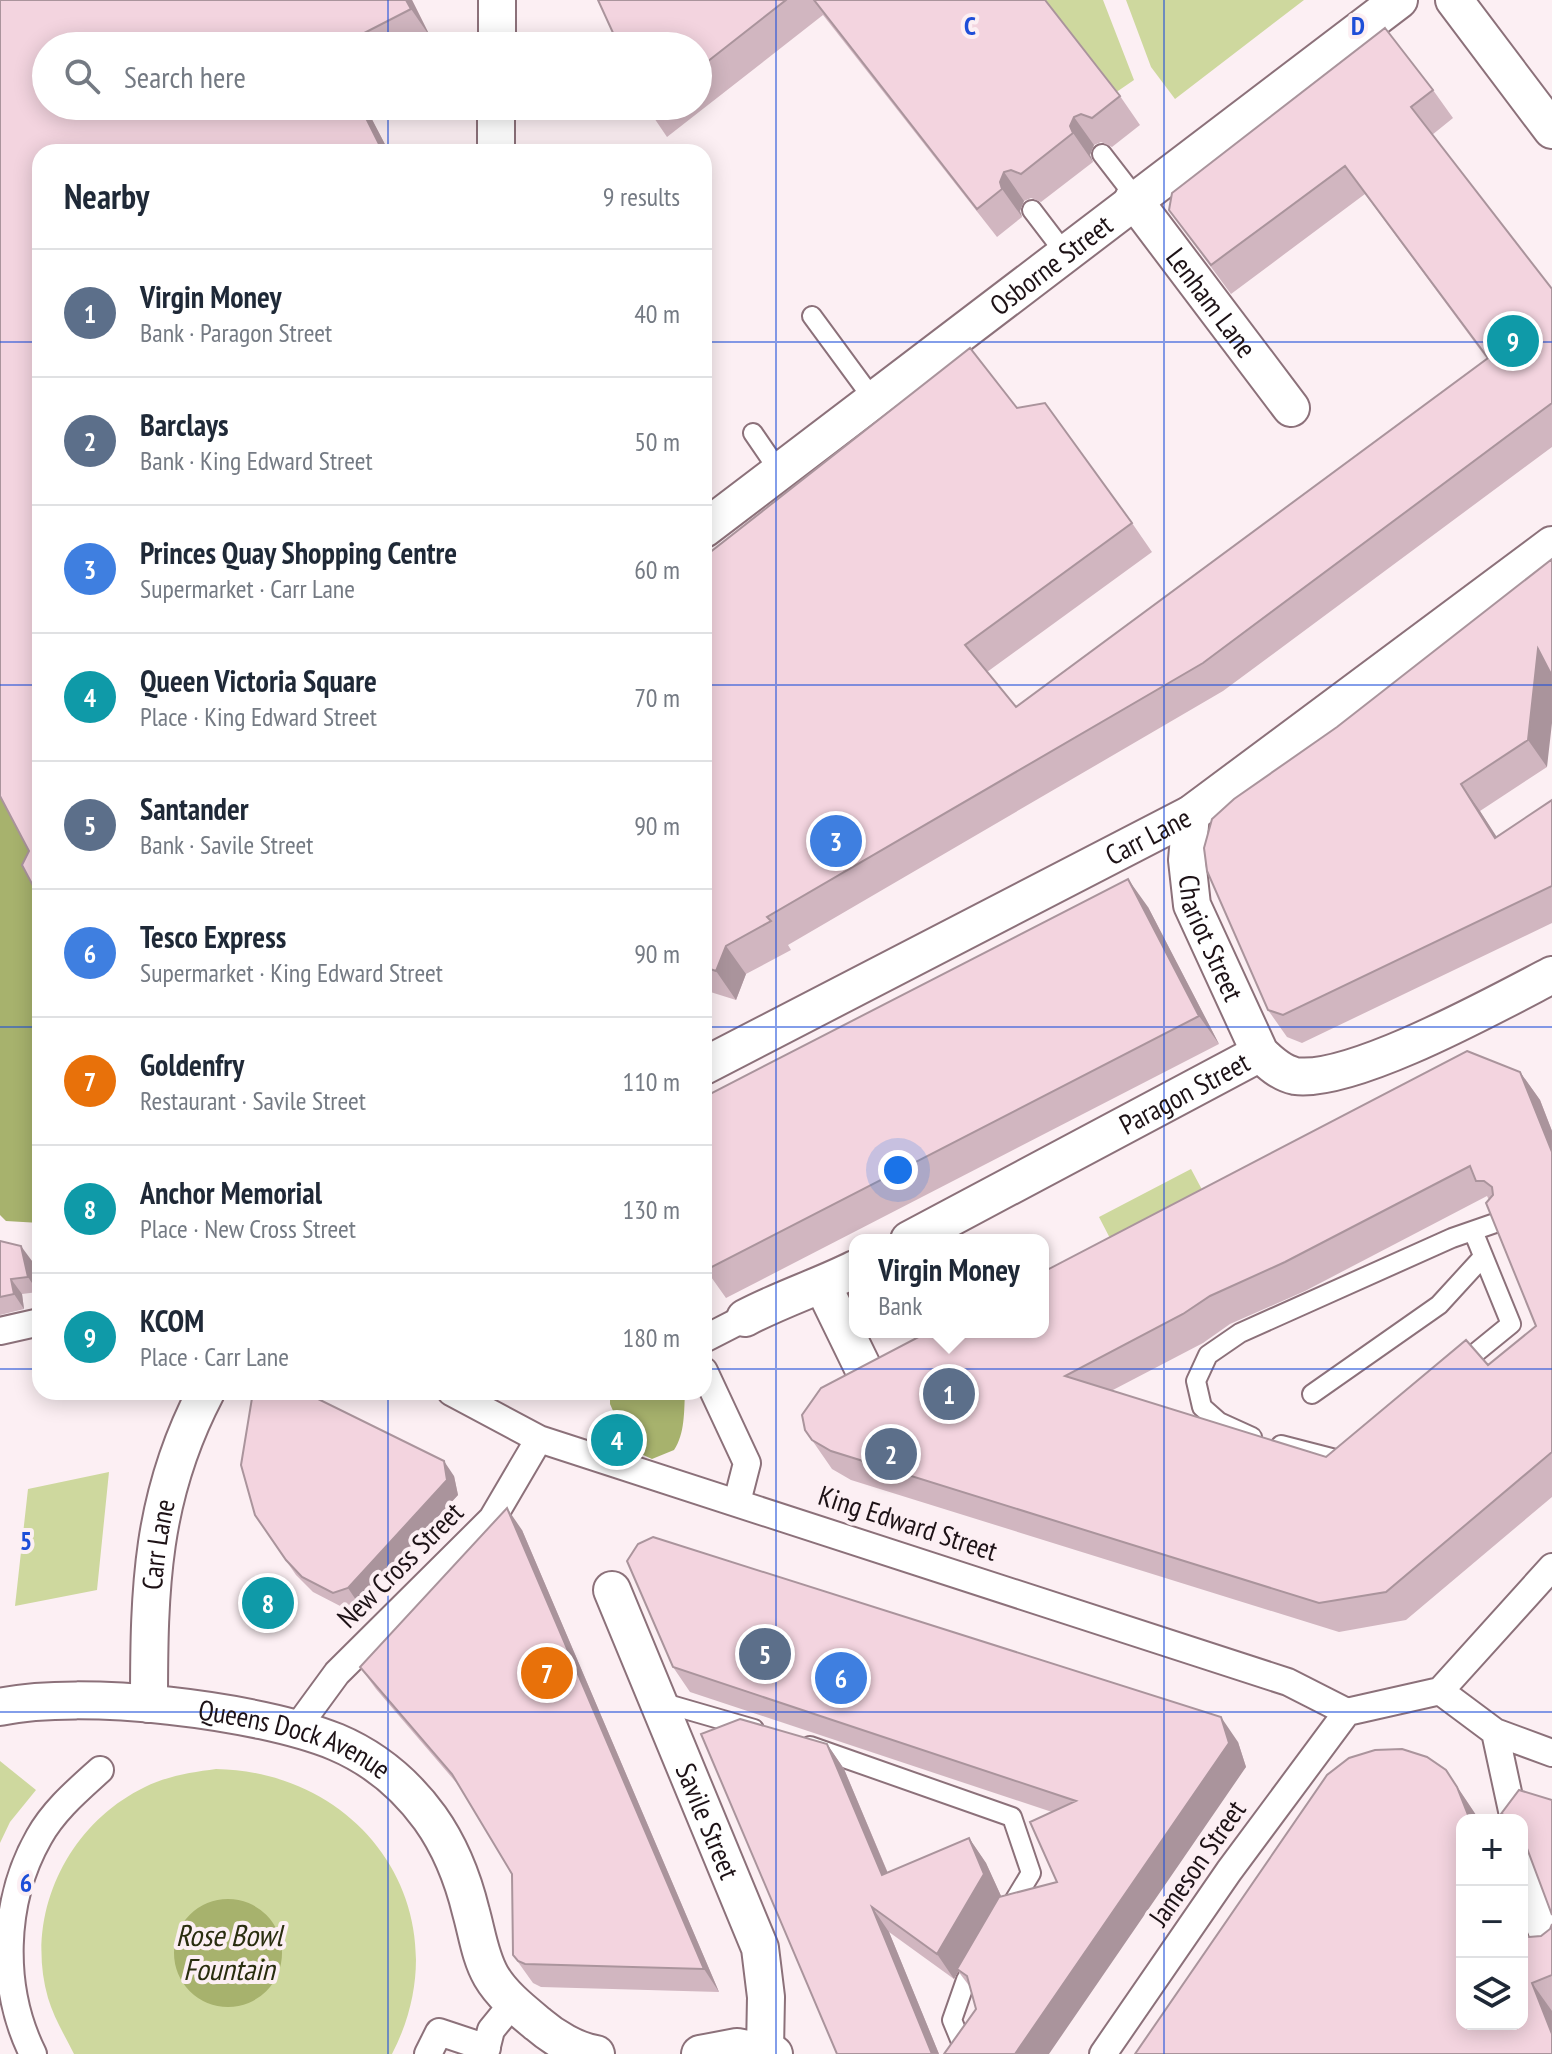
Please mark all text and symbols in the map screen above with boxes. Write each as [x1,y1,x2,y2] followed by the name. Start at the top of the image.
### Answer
[964,9,976,42] text: C
[1351,9,1365,42] text: D
[32,32,712,120] search box
[60,54,104,98] icon: search
[124,57,246,96] text: Search here
[64,174,149,218] text: Nearby
[603,180,680,213] text: 9 results
[982,206,1120,323] street label: Osborne Street
[1158,240,1265,365] street label: Lenham Lane
[140,277,282,316] text: Virgin Money
[84,297,96,330] text: 1
[634,297,680,330] text: 40 m
[1487,311,1539,371] pin: 9
[140,316,332,349] text: Bank · Paragon Street
[140,405,229,444] text: Barclays
[84,425,96,458] text: 2
[634,425,680,458] text: 50 m
[140,444,373,477] text: Bank · King Edward Street
[140,533,457,572] text: Princes Quay Shopping Centre
[84,553,96,586] text: 3
[634,553,680,586] text: 60 m
[140,572,355,605] text: Supermarket · Carr Lane
[140,661,377,700] text: Queen Victoria Square
[84,681,96,714] text: 4
[634,681,680,714] text: 70 m
[140,700,377,733] text: Place · King Edward Street
[140,789,249,828] text: Santander
[1099,798,1197,873] street label: Carr Lane
[84,809,96,842] text: 5
[634,809,680,842] text: 90 m
[810,811,862,871] pin: 3
[140,828,313,861] text: Bank · Savile Street
[1171,873,1253,1007] street label: Chariot Street
[140,917,286,956] text: Tesco Express
[84,937,96,970] text: 6
[634,937,680,970] text: 90 m
[140,956,443,989] text: Supermarket · King Edward Street
[1113,1043,1256,1143] street label: Paragon Street
[140,1045,244,1084] text: Goldenfry
[84,1065,96,1098] text: 7
[622,1065,680,1098] text: 110 m
[140,1084,366,1117] text: Restaurant · Savile Street
[878,1150,918,1190] your location
[140,1173,322,1212] text: Anchor Memorial
[84,1193,96,1226] text: 8
[622,1193,680,1226] text: 130 m
[140,1212,356,1245] text: Place · New Cross Street
[849,1234,1049,1338] popup
[878,1250,1020,1289] text: Virgin Money
[878,1289,922,1322] text: Bank
[140,1301,204,1340] text: KCOM
[84,1321,96,1354] text: 9
[622,1321,680,1354] text: 180 m
[140,1340,289,1373] text: Place · Carr Lane
[923,1364,975,1424] pin: 1
[591,1410,643,1470] pin: 4
[865,1424,917,1484] pin: 2
[814,1476,1002,1569] street label: King Edward Street
[329,1494,471,1635] street label: New Cross Street
[133,1495,183,1591] street label: Carr Lane
[20,1524,32,1557] text: 5
[242,1573,294,1633] pin: 8
[739,1624,791,1684] pin: 5
[521,1643,573,1703] pin: 7
[815,1648,867,1708] pin: 6
[196,1691,399,1787] street label: Queens Dock Avenue
[668,1757,749,1885] street label: Savile Street
[1139,1792,1254,1934] street label: Jameson Street
[1456,1814,1528,2030] map controls
[1456,1814,1528,1886] button: +
[20,1866,32,1899] text: 6
[1456,1886,1528,1958] button: −
[176,1915,285,1988] water label: Rose Bowl Fountain
[1456,1958,1528,2030] button: layers

